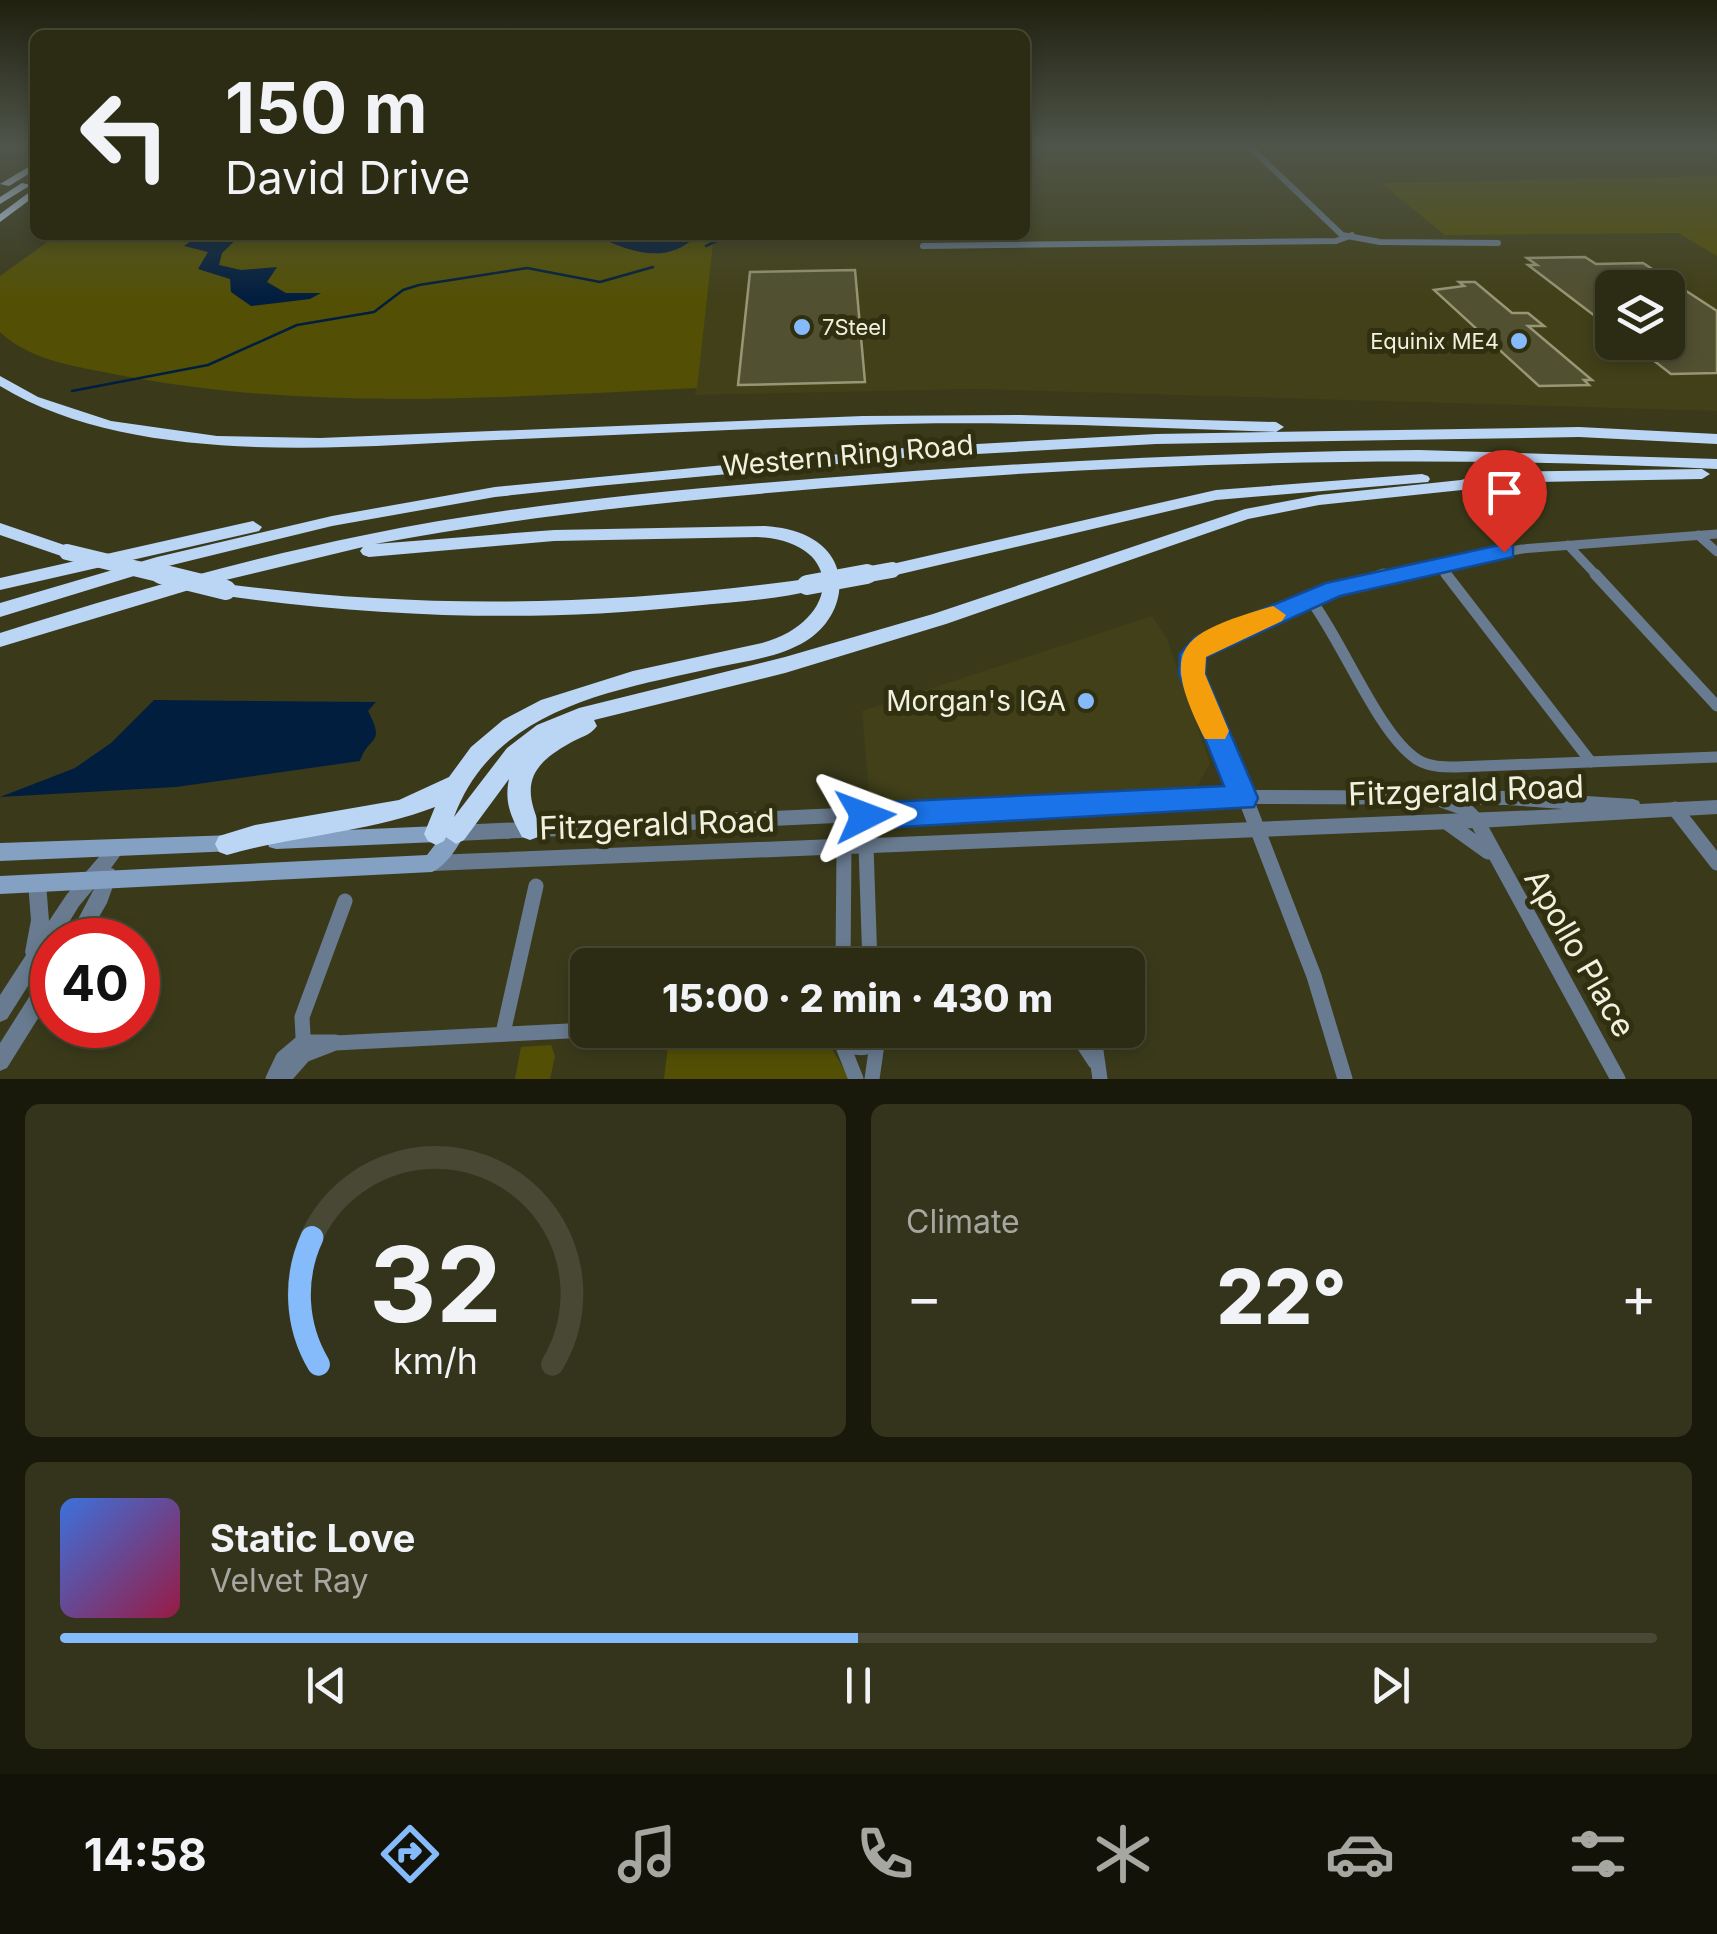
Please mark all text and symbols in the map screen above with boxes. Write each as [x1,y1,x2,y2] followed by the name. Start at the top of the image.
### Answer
[225,65,428,150] text: 150 m
[60,70,190,200] icon: left
[225,150,470,205] text: David Drive
[1595,270,1685,360] map controls
[1595,270,1685,360] button: layers
[822,314,887,340] place label: 7Steel
[791,316,813,338] marker: 7Steel
[1370,328,1499,354] place label: Equinix ME4
[1508,330,1530,352] marker: Equinix ME4
[721,427,975,483] street label: Western Ring Road
[1462,450,1547,553] pin
[1477,465,1532,520] icon: arrive
[886,684,1066,718] place label: Morgan's IGA
[1075,690,1097,712] marker: Morgan's IGA
[813,764,917,868] position arrow
[1347,766,1585,814] street label: Fitzgerald Road
[538,800,776,848] street label: Fitzgerald Road
[1516,862,1644,1044] street label: Apollo Place
[30,918,160,1048] speed limit sign: 40
[662,975,1053,1021] text: 15:00 · 2 min · 430 m
[906,1202,1020,1241] text: Climate
[369,1221,502,1347] text: 32
[1216,1251,1347,1342] text: 22°
[906,1264,942,1330] text: −
[1621,1264,1657,1330] text: +
[393,1339,478,1383] text: km/h
[210,1515,415,1561] text: Static Love
[210,1561,368,1600] text: Velvet Ray
[299,1658,354,1713] icon: previous
[831,1658,886,1713] icon: pause
[1363,1658,1418,1713] icon: next
[375,1819,445,1889] icon: directions
[612,1819,682,1889] icon: music
[850,1819,920,1889] icon: phone
[1088,1819,1158,1889] icon: climate
[1325,1819,1395,1889] icon: car
[1563,1819,1633,1889] icon: filters
[84,1827,207,1882] text: 14:58

